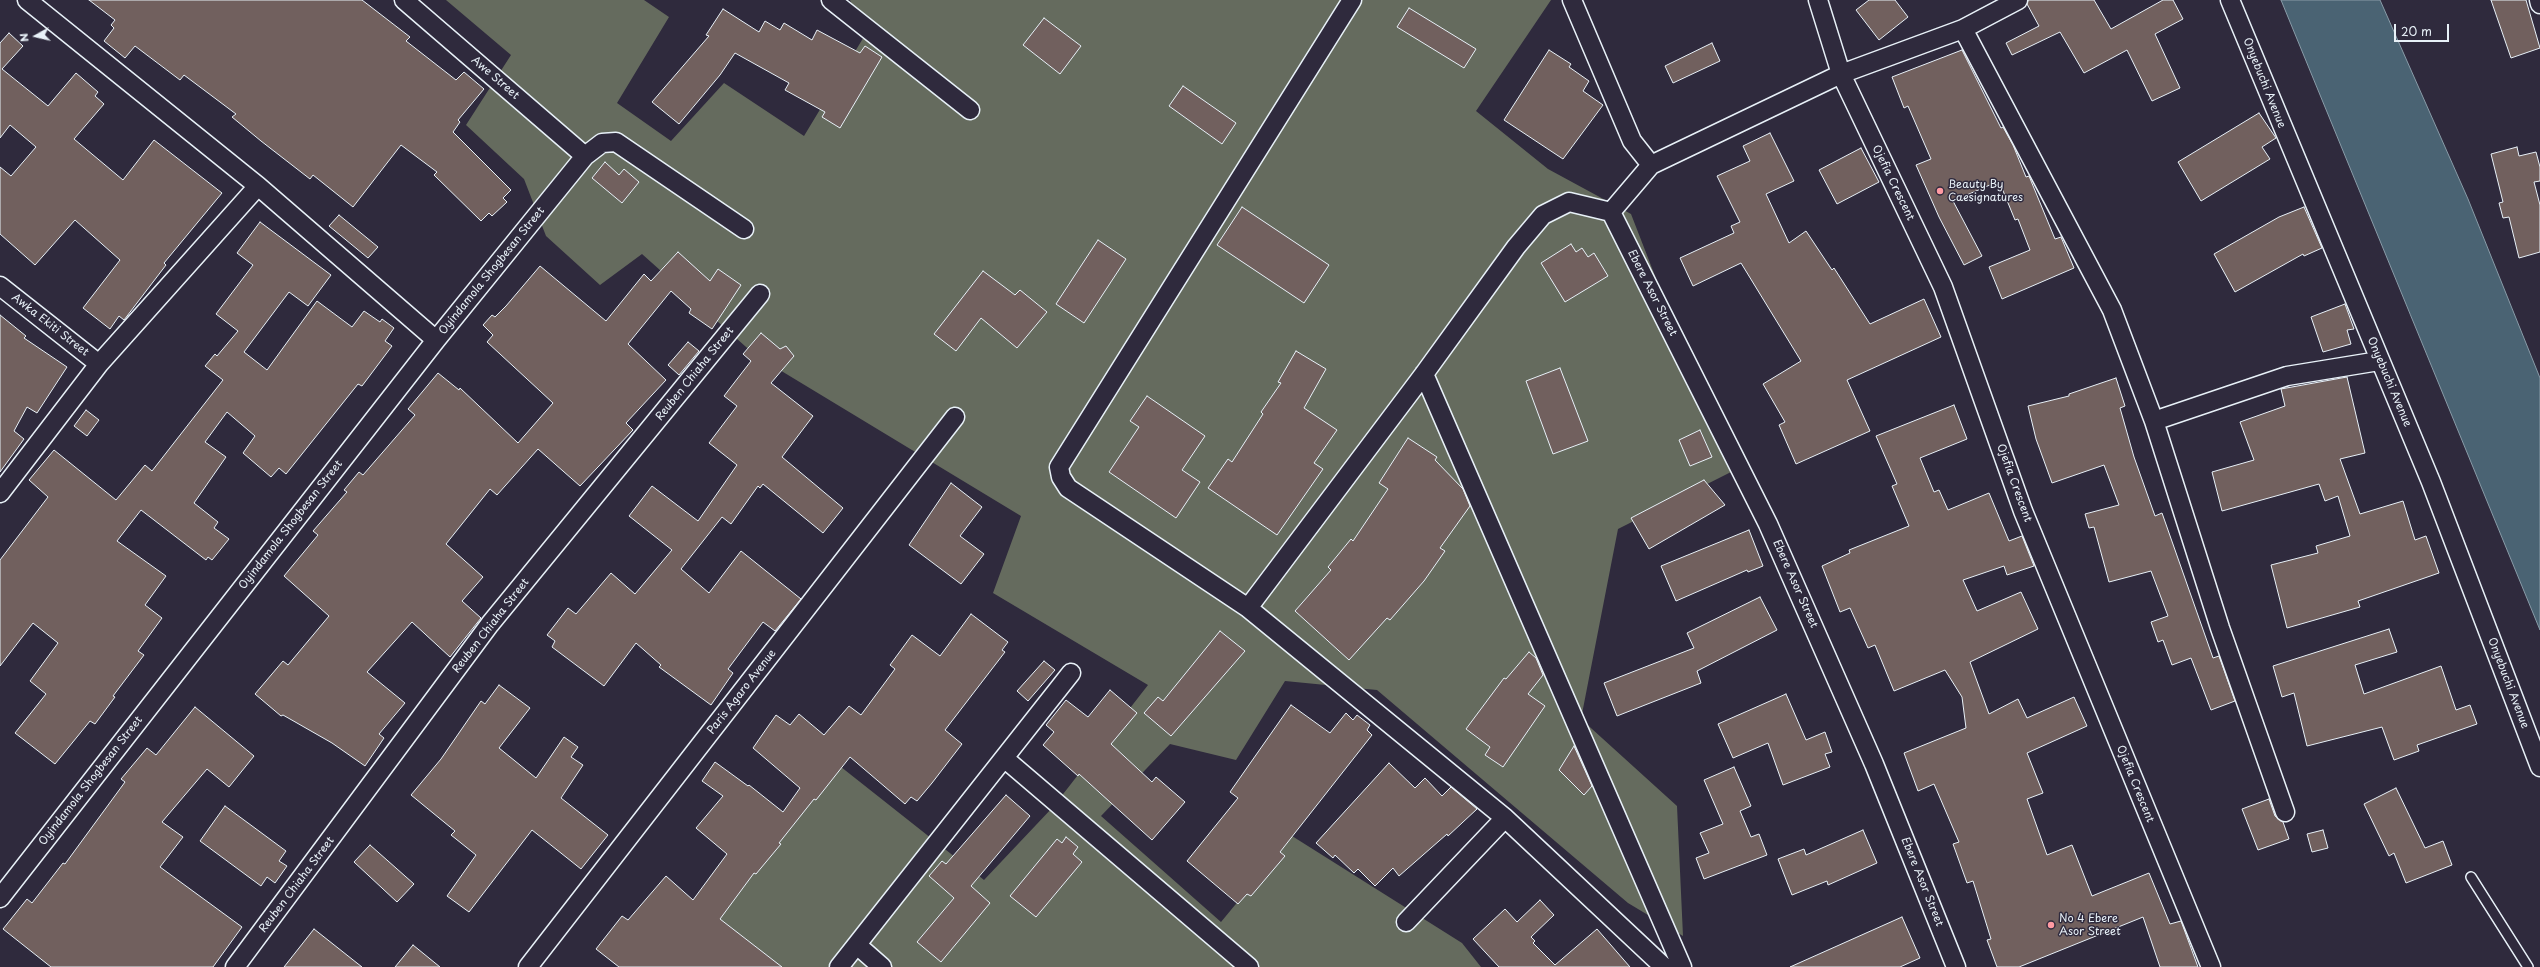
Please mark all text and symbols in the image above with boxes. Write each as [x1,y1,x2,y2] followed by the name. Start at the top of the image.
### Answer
[16,16,56,56] north arrow
[2396,16,2451,42] scale bar
[2401,22,2432,40] text: 20 m
[15,32,33,43] text: N
[2240,36,2288,130] street label: Onyebuchi Avenue
[468,54,522,102] street label: Awe Street
[1869,143,1917,223] street label: Ojefia Crescent
[1948,178,2023,204] place label: Beauty By Caesignatures
[1935,186,1945,196] marker: Beauty By Caesignatures
[436,205,548,337] street label: Oyindamola Shogbesan Street
[1625,248,1679,338] street label: Ebere Asor Street
[9,291,91,359] street label: Awka Ekiti Street
[653,325,737,423] street label: Reuben Chiaha Street
[2364,335,2414,429] street label: Onyebuchi Avenue
[1994,442,2034,524] street label: Ojefia Crescent
[236,458,346,592] street label: Oyindamola Shogbesan Street
[1770,538,1820,630] street label: Ebere Asor Street
[450,576,532,676] street label: Reuben Chiaha Street
[2485,636,2531,730] street label: Onyebuchi Avenue
[705,647,779,737] street label: Paris Agaro Avenue
[36,714,146,848] street label: Oyindamola Shogbesan Street
[2113,743,2157,825] street label: Ojefia Crescent
[257,834,337,936] street label: Reuben Chiaha Street
[1898,835,1946,929] street label: Ebere Asor Street
[2059,912,2121,938] place label: No 4 Ebere Asor Street
[2046,920,2056,930] marker: No 4 Ebere Asor Street

